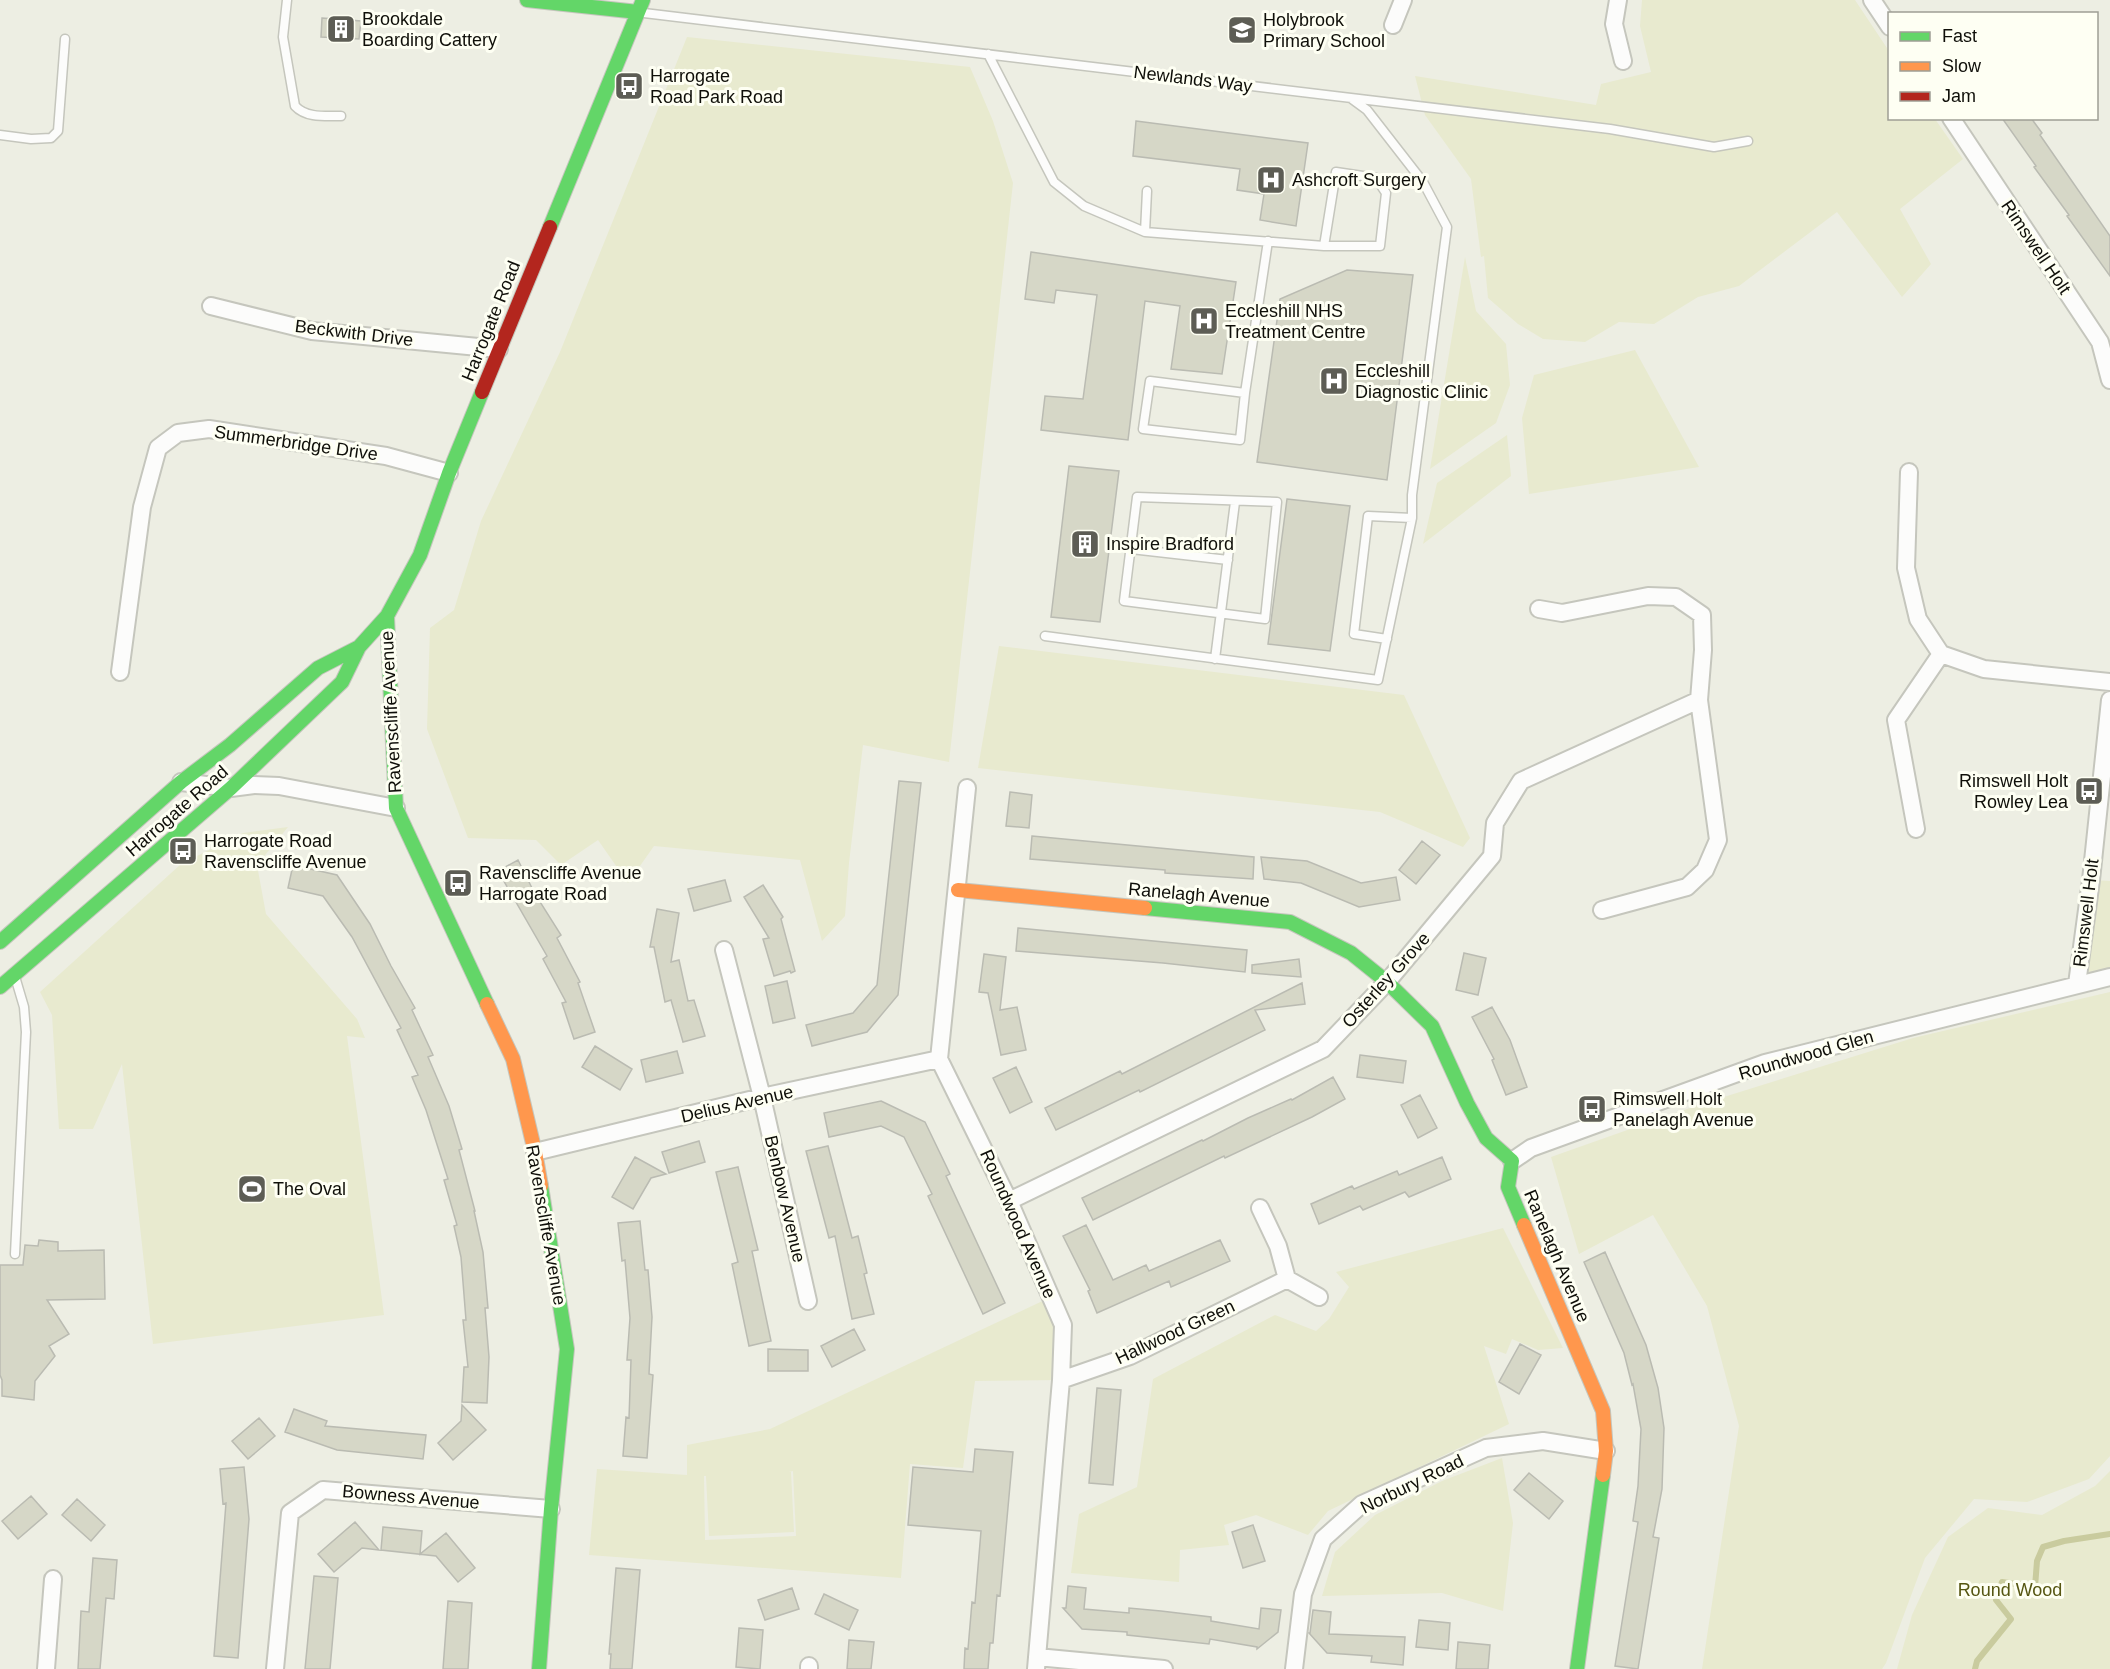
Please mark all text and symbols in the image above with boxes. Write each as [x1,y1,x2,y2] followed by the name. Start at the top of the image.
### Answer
[362,9,497,50] place label: Brookdale Boarding Cattery
[1263,10,1385,51] place label: Holybrook Primary School
[1888,12,2098,120] legend
[325,13,357,45] building icon: Brookdale Boarding Cattery
[1226,14,1258,46] school or university icon: Holybrook Primary School
[1942,26,1977,46] text: Fast
[1942,56,1982,76] text: Slow
[1133,62,1253,96] street label: Newlands Way
[650,66,783,107] place label: Harrogate Road Park Road
[613,70,645,102] bus stop icon: Harrogate Road Park Road
[1942,86,1976,106] text: Jam
[1255,164,1287,196] hospital icon: Ashcroft Surgery
[1292,170,1426,190] place label: Ashcroft Surgery
[1997,196,2075,298] street label: Rimswell Holt
[458,258,524,384] street label: Harrogate Road
[1225,301,1365,342] place label: Eccleshill NHS Treatment Centre
[1188,305,1220,337] hospital icon: Eccleshill NHS Treatment Centre
[294,316,414,350] street label: Beckwith Drive
[1355,361,1488,402] place label: Eccleshill Diagnostic Clinic
[1318,365,1350,397] hospital icon: Eccleshill Diagnostic Clinic
[213,422,379,464] street label: Summerbridge Drive
[1069,528,1101,560] building icon: Inspire Bradford
[1106,534,1234,554] place label: Inspire Bradford
[377,630,405,794] street label: Ravenscliffe Avenue
[122,761,232,861] street label: Harrogate Road
[1959,771,2069,812] place label: Rimswell Holt Rowley Lea
[2073,775,2105,807] bus stop icon: Rimswell Holt Rowley Lea
[204,831,366,872] place label: Harrogate Road Ravenscliffe Avenue
[167,835,199,867] bus stop icon: Harrogate Road Ravenscliffe Avenue
[2069,858,2103,968] street label: Rimswell Holt
[479,863,641,904] place label: Ravenscliffe Avenue Harrogate Road
[442,867,474,899] bus stop icon: Ravenscliffe Avenue Harrogate Road
[1127,879,1271,911] street label: Ranelagh Avenue
[1338,928,1434,1032] street label: Osterley Grove
[1736,1026,1876,1084] street label: Roundwood Glen
[679,1081,795,1127] street label: Delius Avenue
[1613,1089,1754,1130] place label: Rimswell Holt Panelagh Avenue
[1576,1093,1608,1125] bus stop icon: Rimswell Holt Panelagh Avenue
[761,1134,809,1264] street label: Benbow Avenue
[522,1143,570,1307] street label: Ravenscliffe Avenue
[976,1146,1060,1302] street label: Roundwood Avenue
[236,1173,268,1205] sports icon: The Oval
[273,1179,346,1199] place label: The Oval
[1520,1187,1594,1325] street label: Ranelagh Avenue
[1112,1296,1238,1368] street label: Hallwood Green
[1357,1450,1467,1518] street label: Norbury Road
[341,1481,481,1513] street label: Bowness Avenue
[1958,1580,2062,1600] park label: Round Wood

